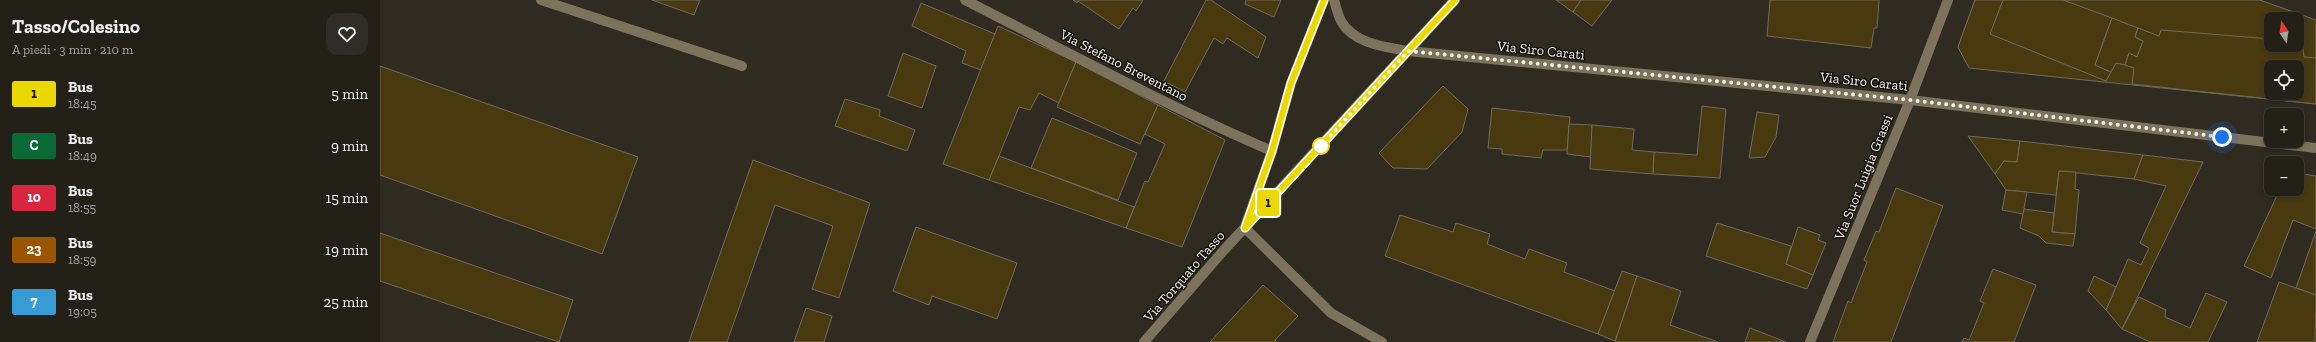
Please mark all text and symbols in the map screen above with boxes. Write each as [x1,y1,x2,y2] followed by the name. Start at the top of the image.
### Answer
[2264,12,2304,52] north arrow
[2264,12,2304,196] map controls
[326,13,368,55] button: heart
[12,15,140,38] text: Tasso/Colesino
[1056,25,1190,105] street label: Via Stefano Breventano
[1495,37,1586,64] street label: Via Siro Carati
[12,42,133,57] text: A piedi · 3 min · 210 m
[2264,60,2304,100] button: locate
[1818,68,1909,95] street label: Via Siro Carati
[68,78,93,96] text: Bus
[31,85,37,102] text: 1
[331,85,368,103] text: 5 min
[68,96,97,111] text: 18:45
[2264,108,2304,148] button: +
[1830,112,1896,243] street label: Via Suor Luigia Grassi
[2212,127,2232,147] your location
[68,130,93,148] text: Bus
[29,137,39,154] text: C
[331,137,368,155] text: 9 min
[1312,137,1330,155] unlabelled marker
[68,148,97,163] text: 18:49
[2264,156,2304,196] button: −
[68,182,93,200] text: Bus
[27,189,41,206] text: 10
[325,189,368,207] text: 15 min
[1255,190,1281,216] line badge: 1
[1265,194,1271,211] text: 1
[68,200,96,215] text: 18:55
[1140,227,1229,326] street label: Via Torquato Tasso
[68,234,93,252] text: Bus
[27,241,41,258] text: 23
[325,241,368,259] text: 19 min
[68,252,96,267] text: 18:59
[68,286,93,304] text: Bus
[31,293,37,310] text: 7
[323,293,368,311] text: 25 min
[68,304,97,319] text: 19:05

